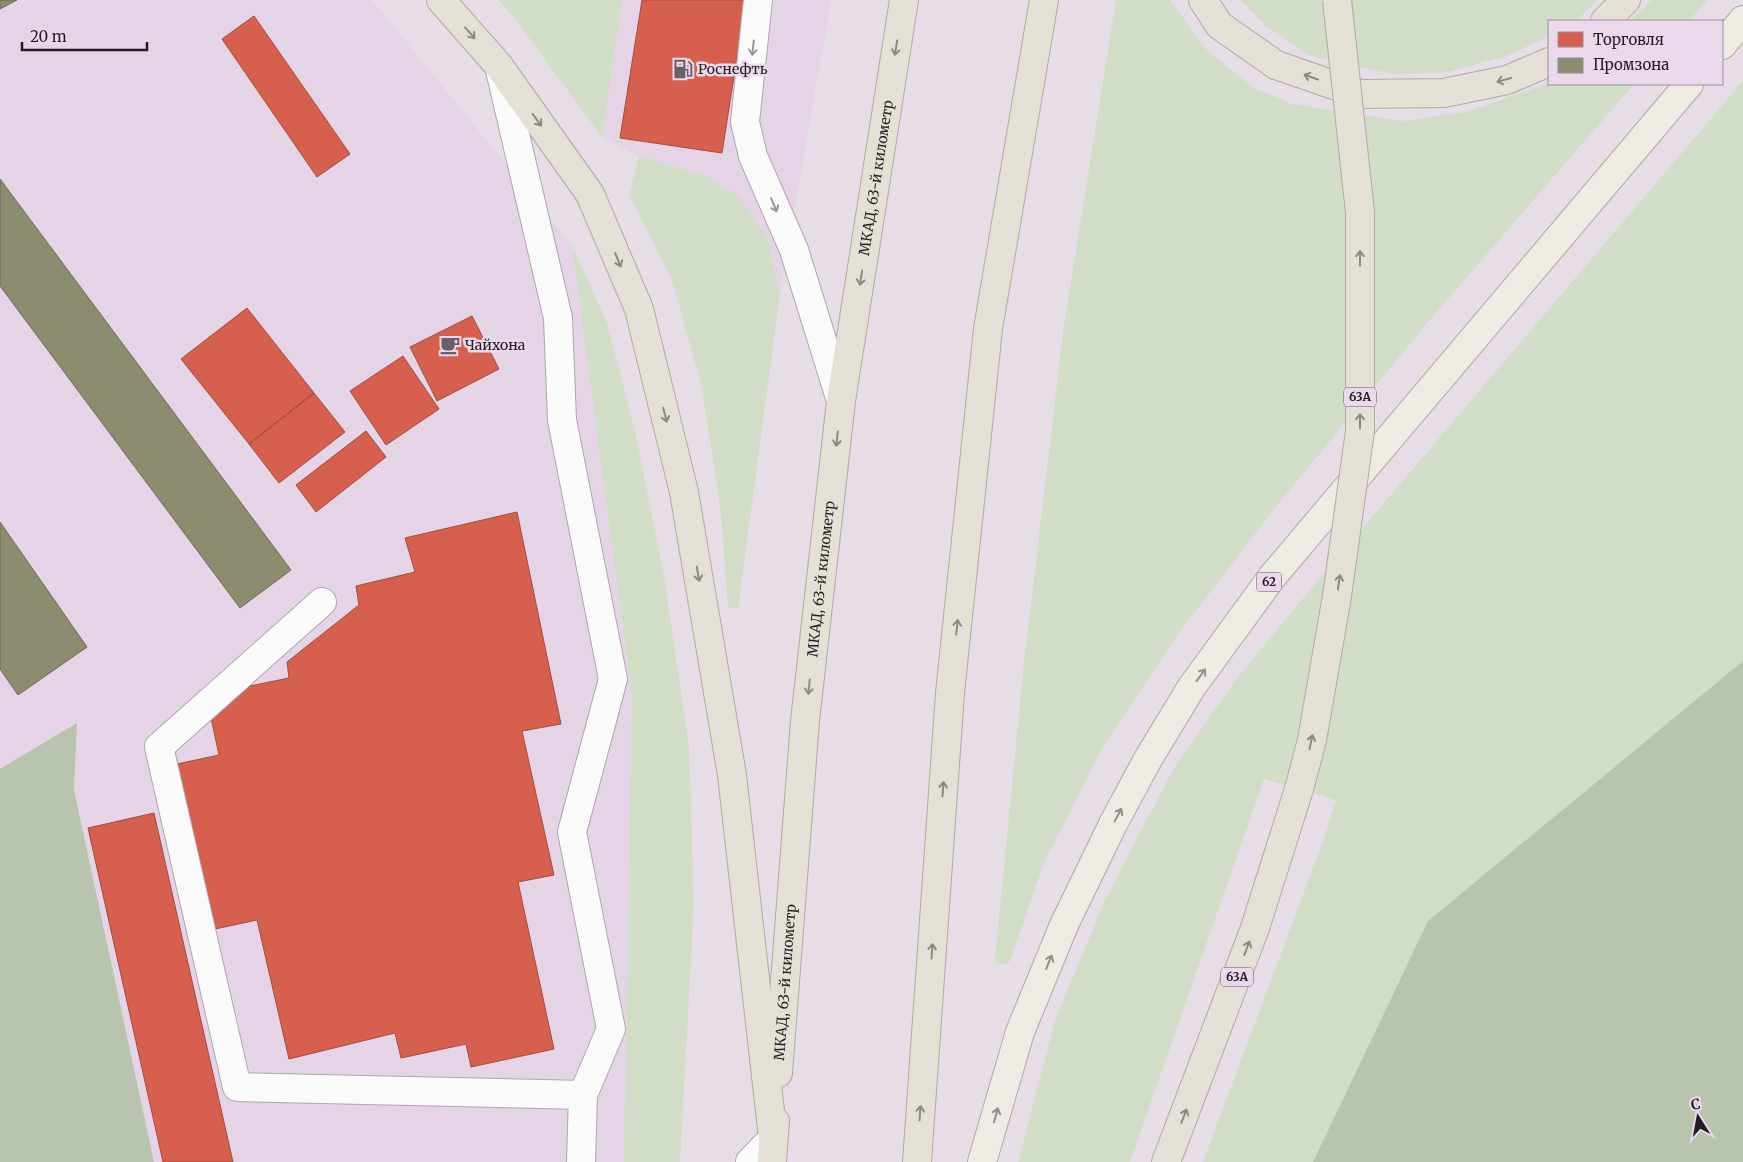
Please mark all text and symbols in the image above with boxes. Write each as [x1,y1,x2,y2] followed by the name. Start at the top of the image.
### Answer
[22,20,148,52] scale bar
[1548,20,1723,85] legend
[464,26,475,39] one-way arrow
[30,27,67,46] text: 20 m
[1593,30,1664,49] text: Торговля
[748,40,758,56] one-way arrow
[891,40,901,56] one-way arrow
[1593,55,1669,74] text: Промзона
[672,58,694,80] fuel station icon: Роснефть
[698,60,768,78] place label: Роснефть
[1303,72,1319,81] one-way arrow
[1496,76,1512,85] one-way arrow
[855,98,897,257] street label: МКАД, 63-й километр
[532,113,542,127] one-way arrow
[770,197,780,212] one-way arrow
[1355,251,1365,267] one-way arrow
[613,252,623,267] one-way arrow
[855,270,865,286] one-way arrow
[439,334,461,356] cafe icon: Чайхона
[465,336,526,354] place label: Чайхона
[1344,388,1376,407] road number: 63A
[661,406,670,422] one-way arrow
[1355,413,1365,430] one-way arrow
[832,430,842,446] one-way arrow
[803,499,839,658] street label: МКАД, 63-й километр
[693,566,703,582] one-way arrow
[1256,572,1282,592] road number: 62
[1334,574,1344,590] one-way arrow
[952,620,962,636] one-way arrow
[1196,668,1206,682] one-way arrow
[804,679,814,695] one-way arrow
[1307,735,1316,751] one-way arrow
[939,781,948,797] one-way arrow
[1114,808,1123,823] one-way arrow
[770,903,800,1061] street label: МКАД, 63-й километр
[1243,941,1253,956] one-way arrow
[927,944,936,960] one-way arrow
[1044,955,1054,970] one-way arrow
[1221,968,1253,986] road number: 63A
[1673,1092,1723,1142] north arrow
[1689,1095,1702,1114] text: С
[916,1106,925,1122] one-way arrow
[991,1108,1001,1124] one-way arrow
[1180,1109,1189,1124] one-way arrow

